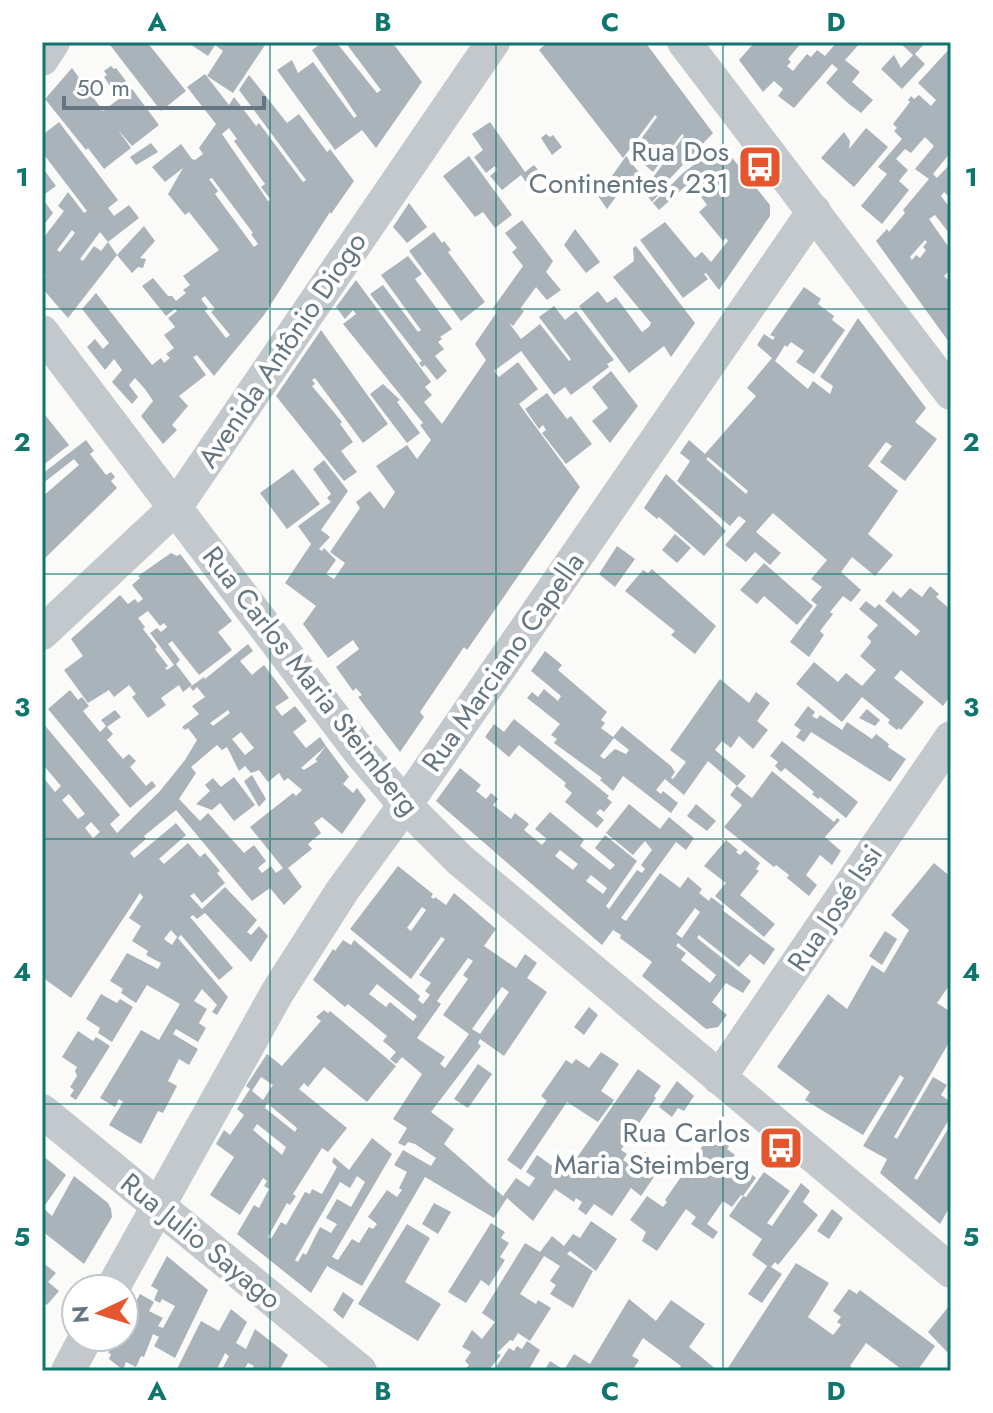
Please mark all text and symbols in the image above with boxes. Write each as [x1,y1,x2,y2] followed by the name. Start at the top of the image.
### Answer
[146,3,167,41] text: A
[374,3,392,41] text: B
[601,3,619,41] text: C
[826,3,846,41] text: D
[64,60,264,110] scale bar
[76,70,130,105] text: 50 m
[529,131,729,204] place label: Rua Dos Continentes, 231
[736,143,784,191] bus stop icon: Rua Dos Continentes, 231
[15,158,29,196] text: 1
[964,158,978,196] text: 1
[188,224,376,476] street label: Avenida Antônio Diogo
[13,423,31,461] text: 2
[962,423,980,461] text: 2
[193,538,429,824] street label: Rua Carlos Maria Steimberg
[412,544,594,780] street label: Rua Marciano Capella
[14,688,30,726] text: 3
[963,688,979,726] text: 3
[777,836,893,980] street label: Rua José Issi
[13,953,31,991] text: 4
[962,953,980,991] text: 4
[554,1112,750,1185] place label: Rua Carlos Maria Steimberg
[757,1124,805,1172] bus stop icon: Rua Carlos Maria Steimberg
[112,1163,290,1319] street label: Rua Julio Sayago
[14,1218,30,1256] text: 5
[963,1218,979,1256] text: 5
[60,1273,140,1353] north arrow
[63,1305,97,1324] text: N
[146,1372,167,1410] text: A
[374,1372,392,1410] text: B
[601,1372,619,1410] text: C
[826,1372,846,1410] text: D

